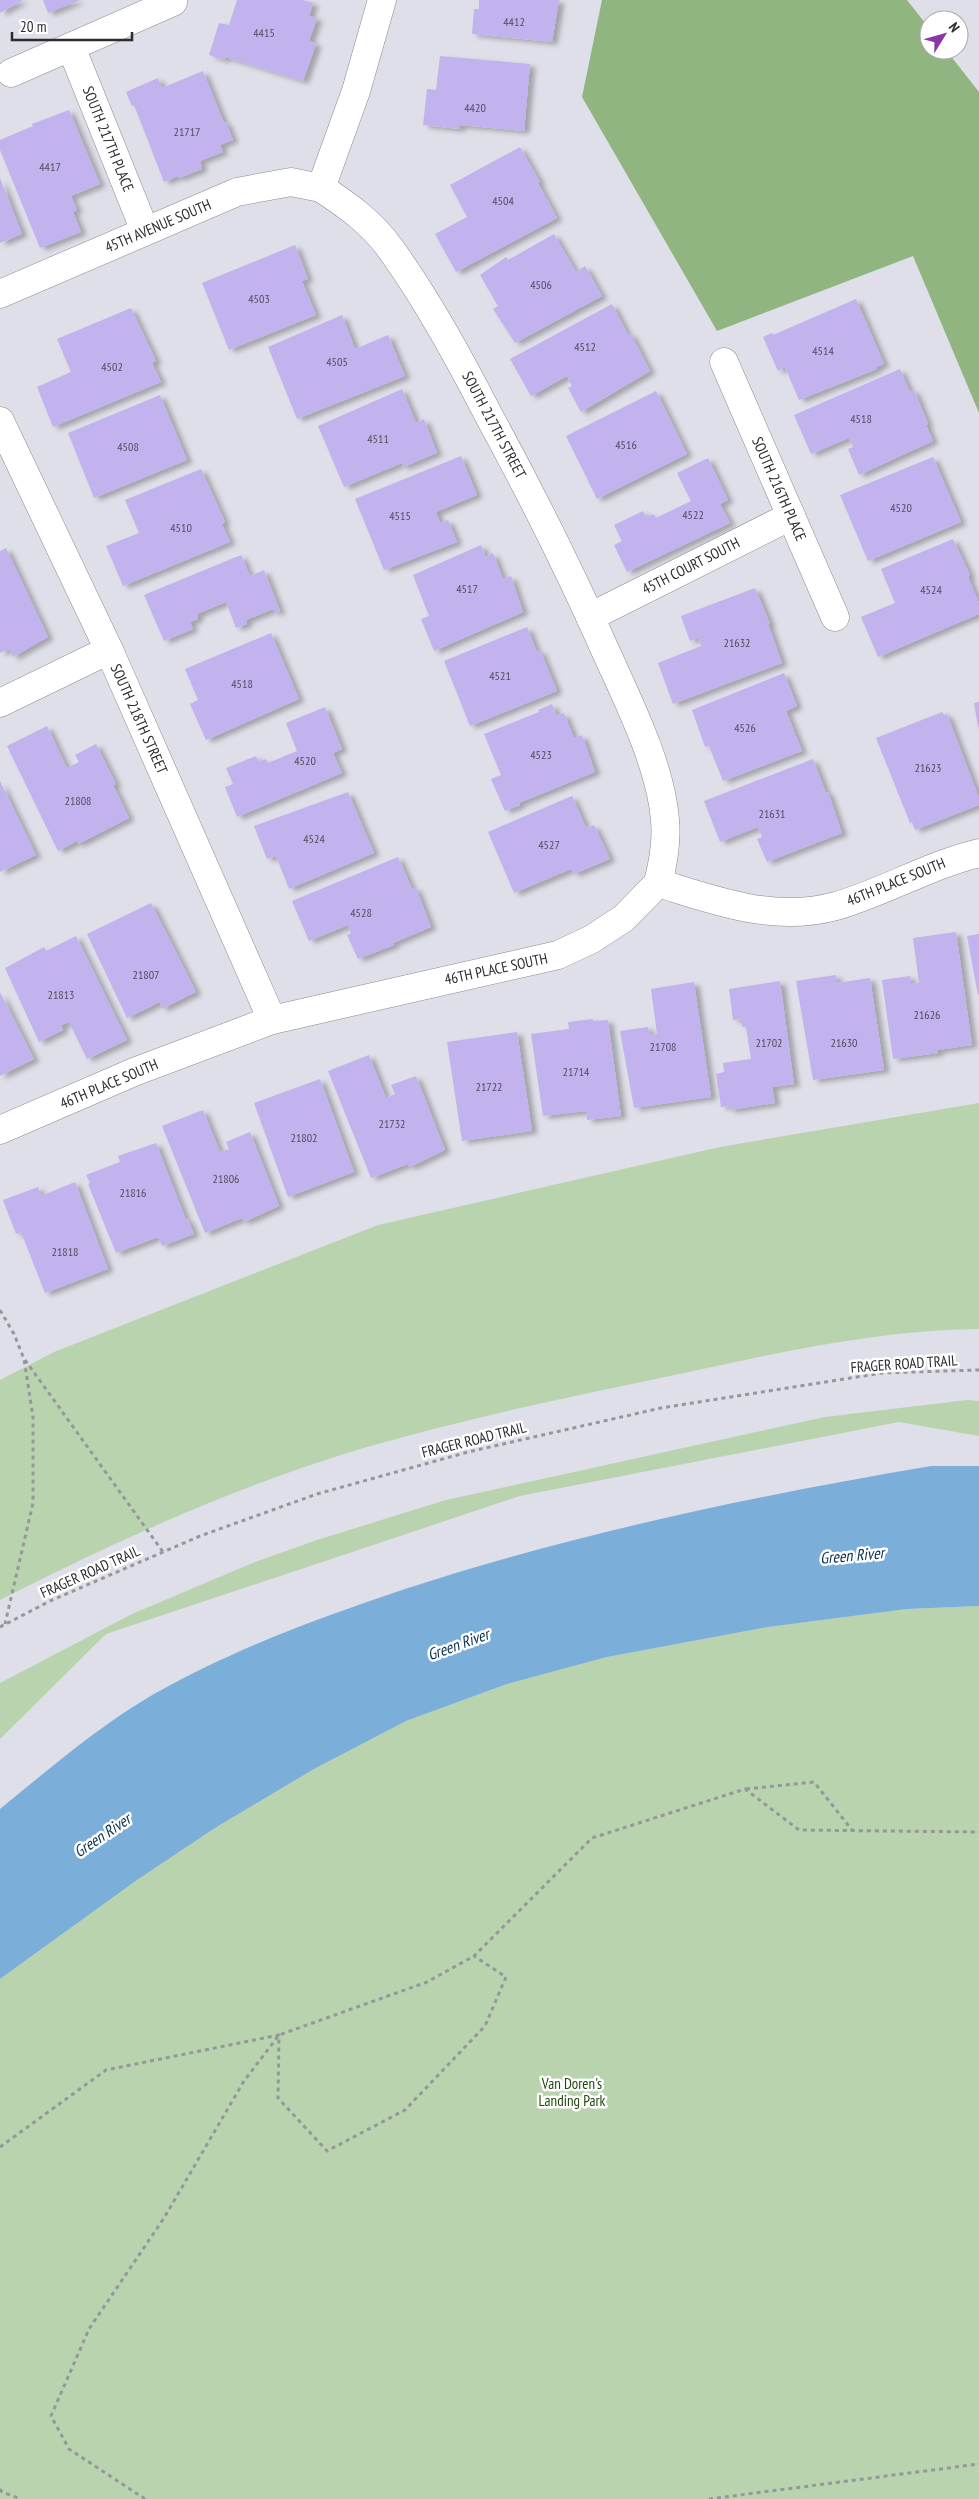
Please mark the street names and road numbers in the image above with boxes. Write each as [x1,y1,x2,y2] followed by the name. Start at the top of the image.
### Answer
[79,83,138,194] street label: SOUTH 217TH PLACE
[102,195,214,256] street label: 45TH AVENUE SOUTH
[458,368,531,482] street label: SOUTH 217TH STREET
[748,434,811,544] street label: SOUTH 216TH PLACE
[639,533,743,598] street label: 45TH COURT SOUTH
[107,661,172,777] street label: SOUTH 218TH STREET
[844,853,948,910] street label: 46TH PLACE SOUTH
[443,948,549,989] street label: 46TH PLACE SOUTH
[57,1054,161,1113] street label: 46TH PLACE SOUTH
[850,1350,959,1377] street label: FRAGER ROAD TRAIL
[420,1417,529,1462] street label: FRAGER ROAD TRAIL
[37,1541,143,1602] street label: FRAGER ROAD TRAIL

